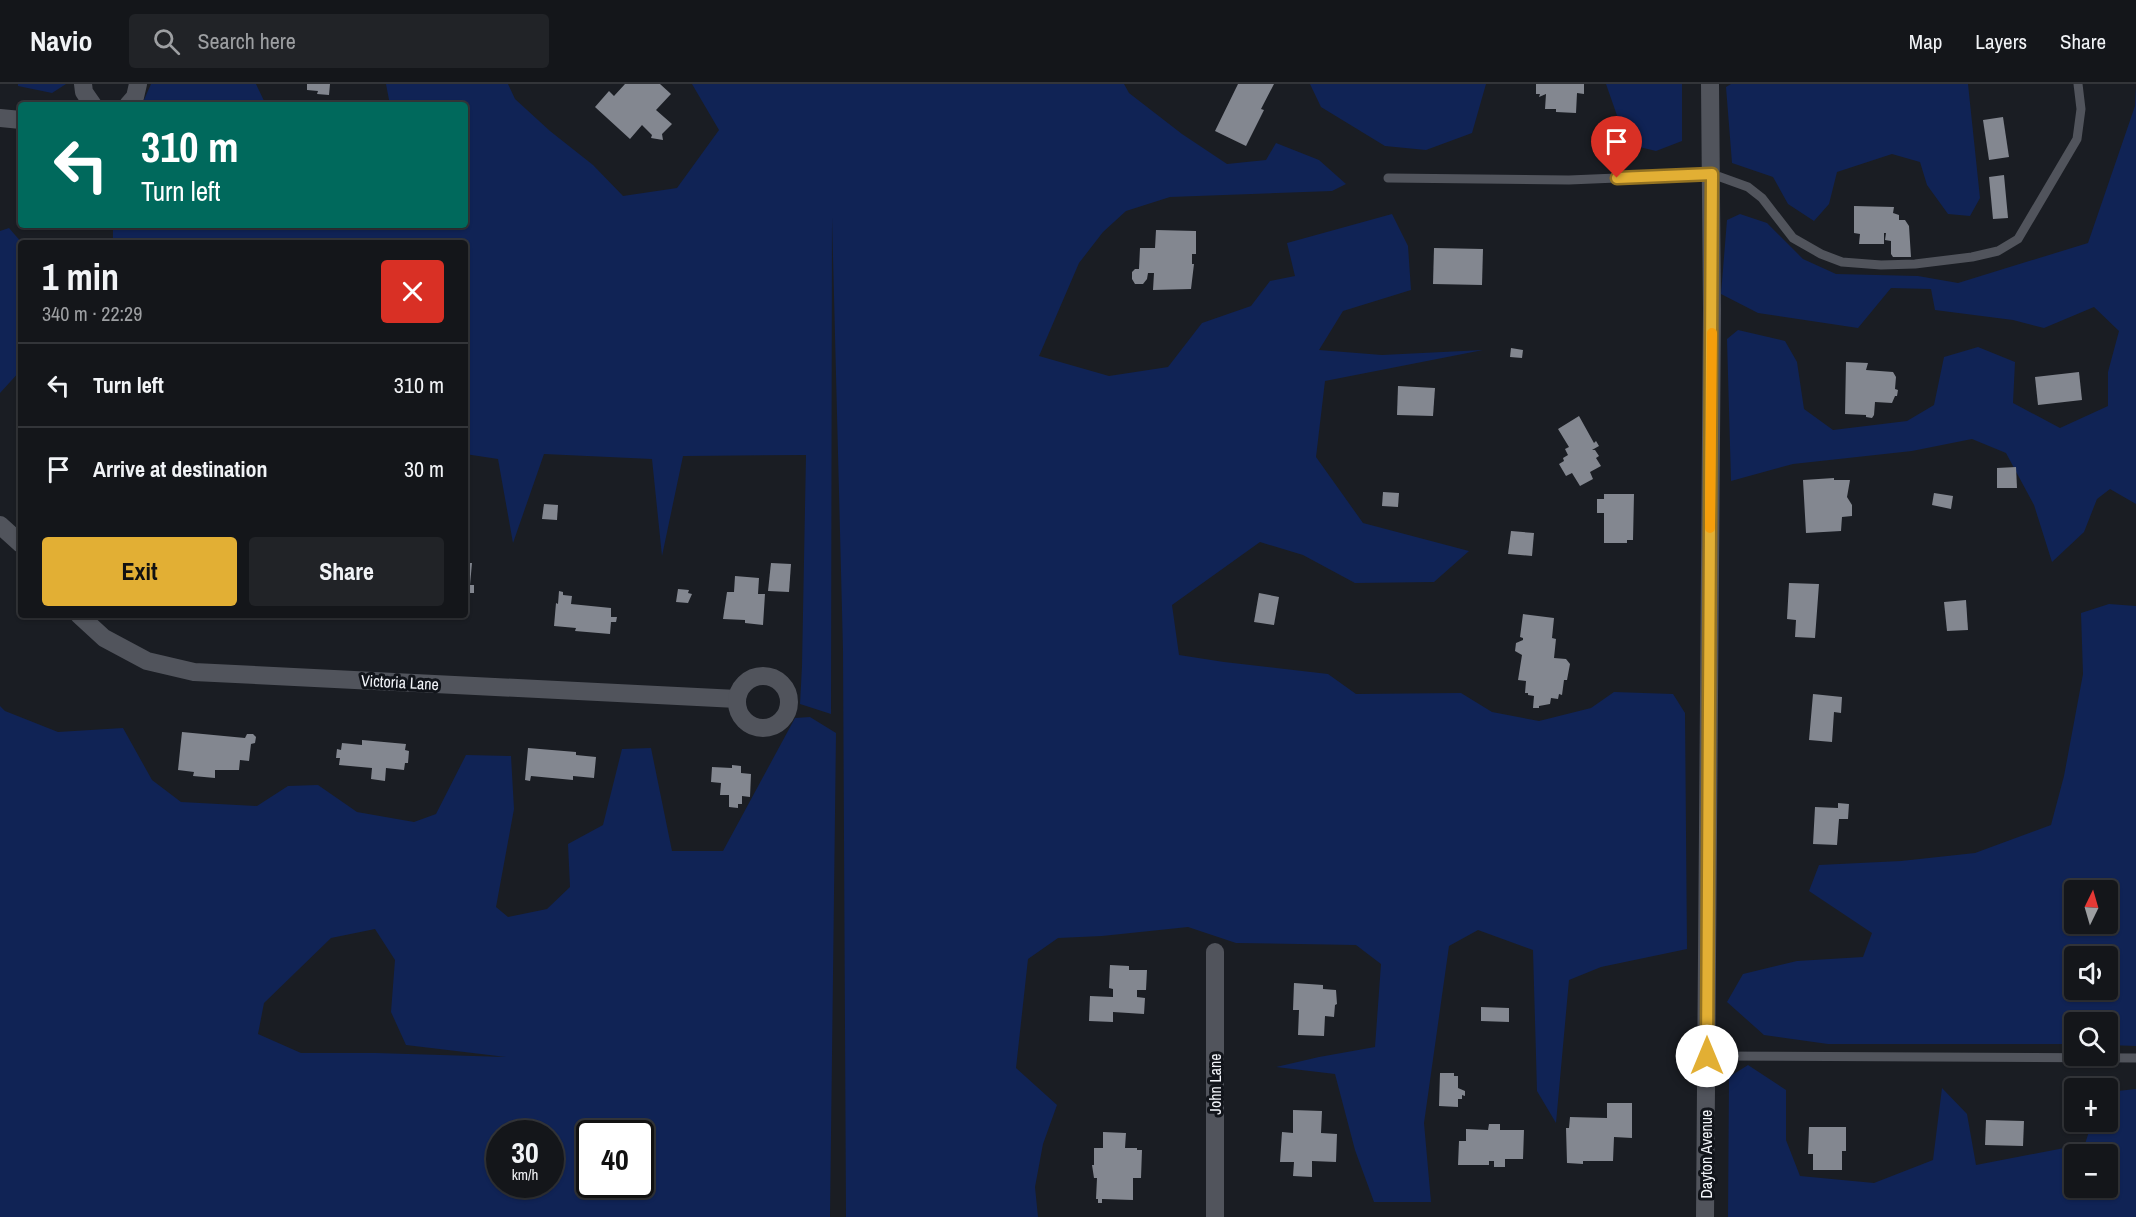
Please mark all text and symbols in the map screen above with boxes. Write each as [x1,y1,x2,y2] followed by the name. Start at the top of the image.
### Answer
[129,14,549,68] search box
[30,22,93,60] text: Navio
[150,25,183,58] icon: search
[198,26,296,56] text: Search here
[1909,27,1942,56] text: Map
[1975,27,2027,56] text: Layers
[2060,27,2106,56] text: Share
[1591,116,1642,178] pin
[141,119,239,175] text: 310 m
[1600,125,1633,158] icon: arrive
[42,126,120,204] icon: left
[141,173,220,209] text: Turn left
[42,253,119,301] text: 1 min
[381,260,444,323] button: close
[42,300,142,327] text: 340 m · 22:29
[42,369,75,402] icon: left
[93,370,164,400] text: Turn left
[394,370,444,400] text: 310 m
[42,453,75,486] icon: arrive
[93,454,267,484] text: Arrive at destination
[404,454,444,484] text: 30 m
[42,537,237,606] button: Exit
[249,537,444,606] button: Share
[361,669,439,695] street label: Victoria Lane
[2064,880,2118,934] north arrow
[2064,880,2118,1198] map controls
[2064,946,2118,1000] button: sound
[2064,1012,2118,1066] button: search
[1675,1024,1739,1088] position arrow
[1204,1053,1226,1115] street label: John Lane
[2064,1078,2118,1132] button: +
[1695,1110,1717,1198] street label: Dayton Avenue
[576,1120,654,1198] speed limit sign: 40
[511,1132,539,1172] text: 30
[2064,1144,2118,1198] button: −
[512,1164,538,1185] text: km/h

